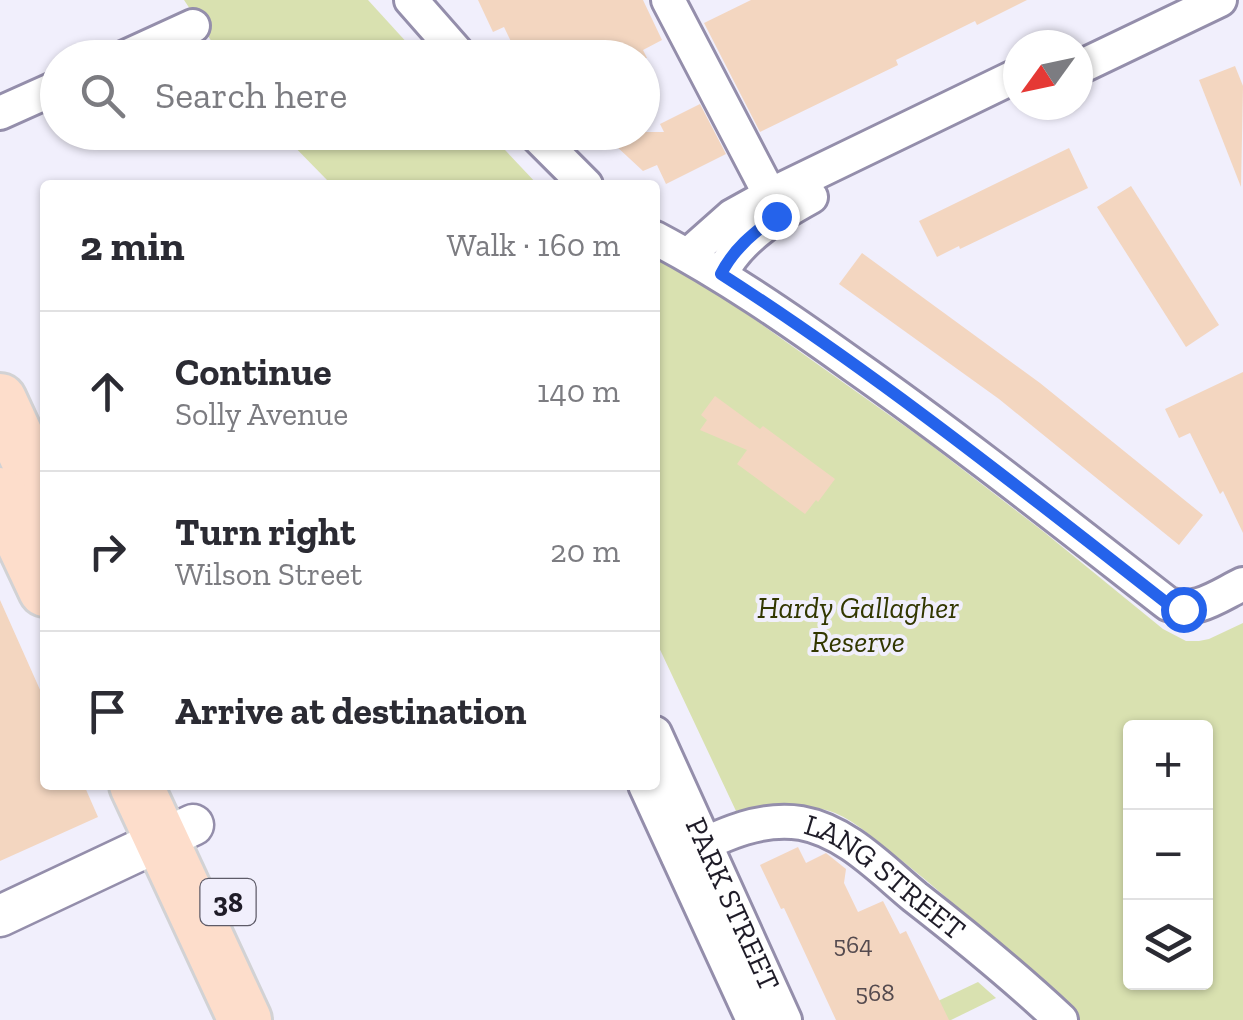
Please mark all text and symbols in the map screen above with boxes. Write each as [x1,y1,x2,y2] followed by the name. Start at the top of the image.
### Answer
[1003,30,1093,120] north arrow
[40,40,660,150] search box
[75,68,130,123] icon: search
[155,72,347,118] text: Search here
[754,194,800,240] route end
[80,220,185,271] text: 2 min
[447,226,620,264] text: Walk · 160 m
[175,349,332,395] text: Continue
[80,364,135,419] icon: ahead
[537,372,620,410] text: 140 m
[175,395,348,433] text: Solly Avenue
[175,509,355,555] text: Turn right
[80,524,135,579] icon: right
[550,532,620,570] text: 20 m
[175,555,362,593] text: Wilson Street
[1161,587,1207,633] route start
[757,590,959,660] park label: Hardy Gallagher Reserve
[80,684,135,739] icon: arrive
[175,688,526,734] text: Arrive at destination
[1123,720,1213,990] map controls
[1123,720,1213,810] button: +
[800,806,973,948] street label: LANG STREET
[1123,810,1213,900] button: −
[678,812,787,997] street label: PARK STREET
[200,879,256,925] road number: 38
[1123,900,1213,990] button: layers
[833,929,873,959] house number: 564
[855,977,895,1007] house number: 568

